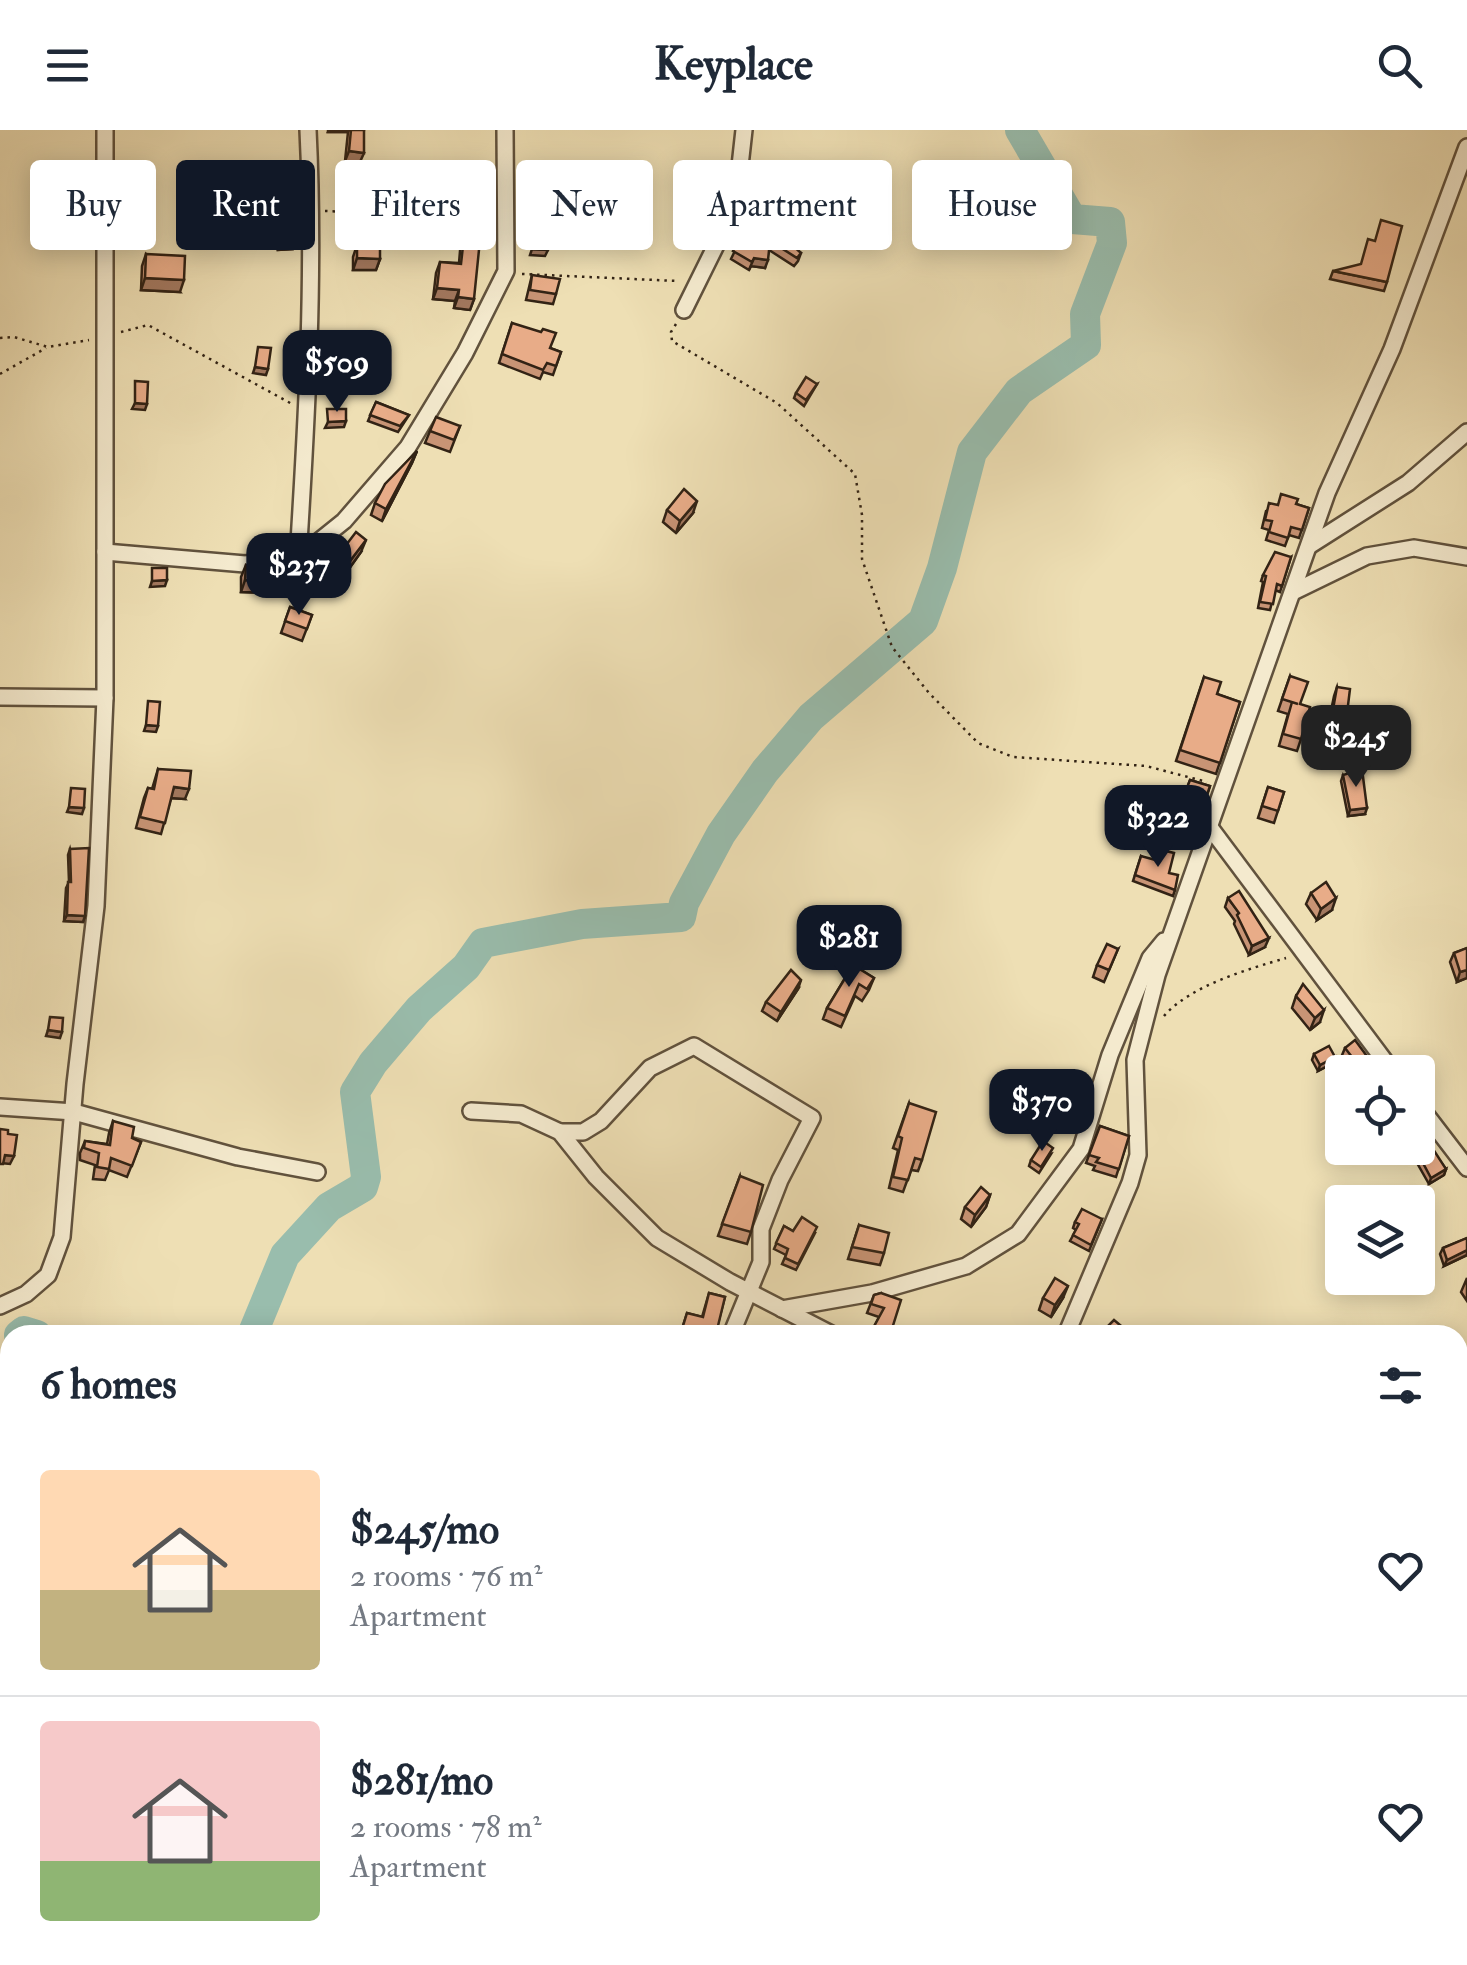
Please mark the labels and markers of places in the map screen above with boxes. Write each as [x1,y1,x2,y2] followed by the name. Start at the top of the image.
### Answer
[278,330,396,415] pin: $509
[240,533,358,618] pin: $237
[1297,705,1415,790] pin: $245
[1099,785,1217,870] pin: $322
[790,905,908,990] pin: $281
[983,1069,1101,1154] pin: $370

